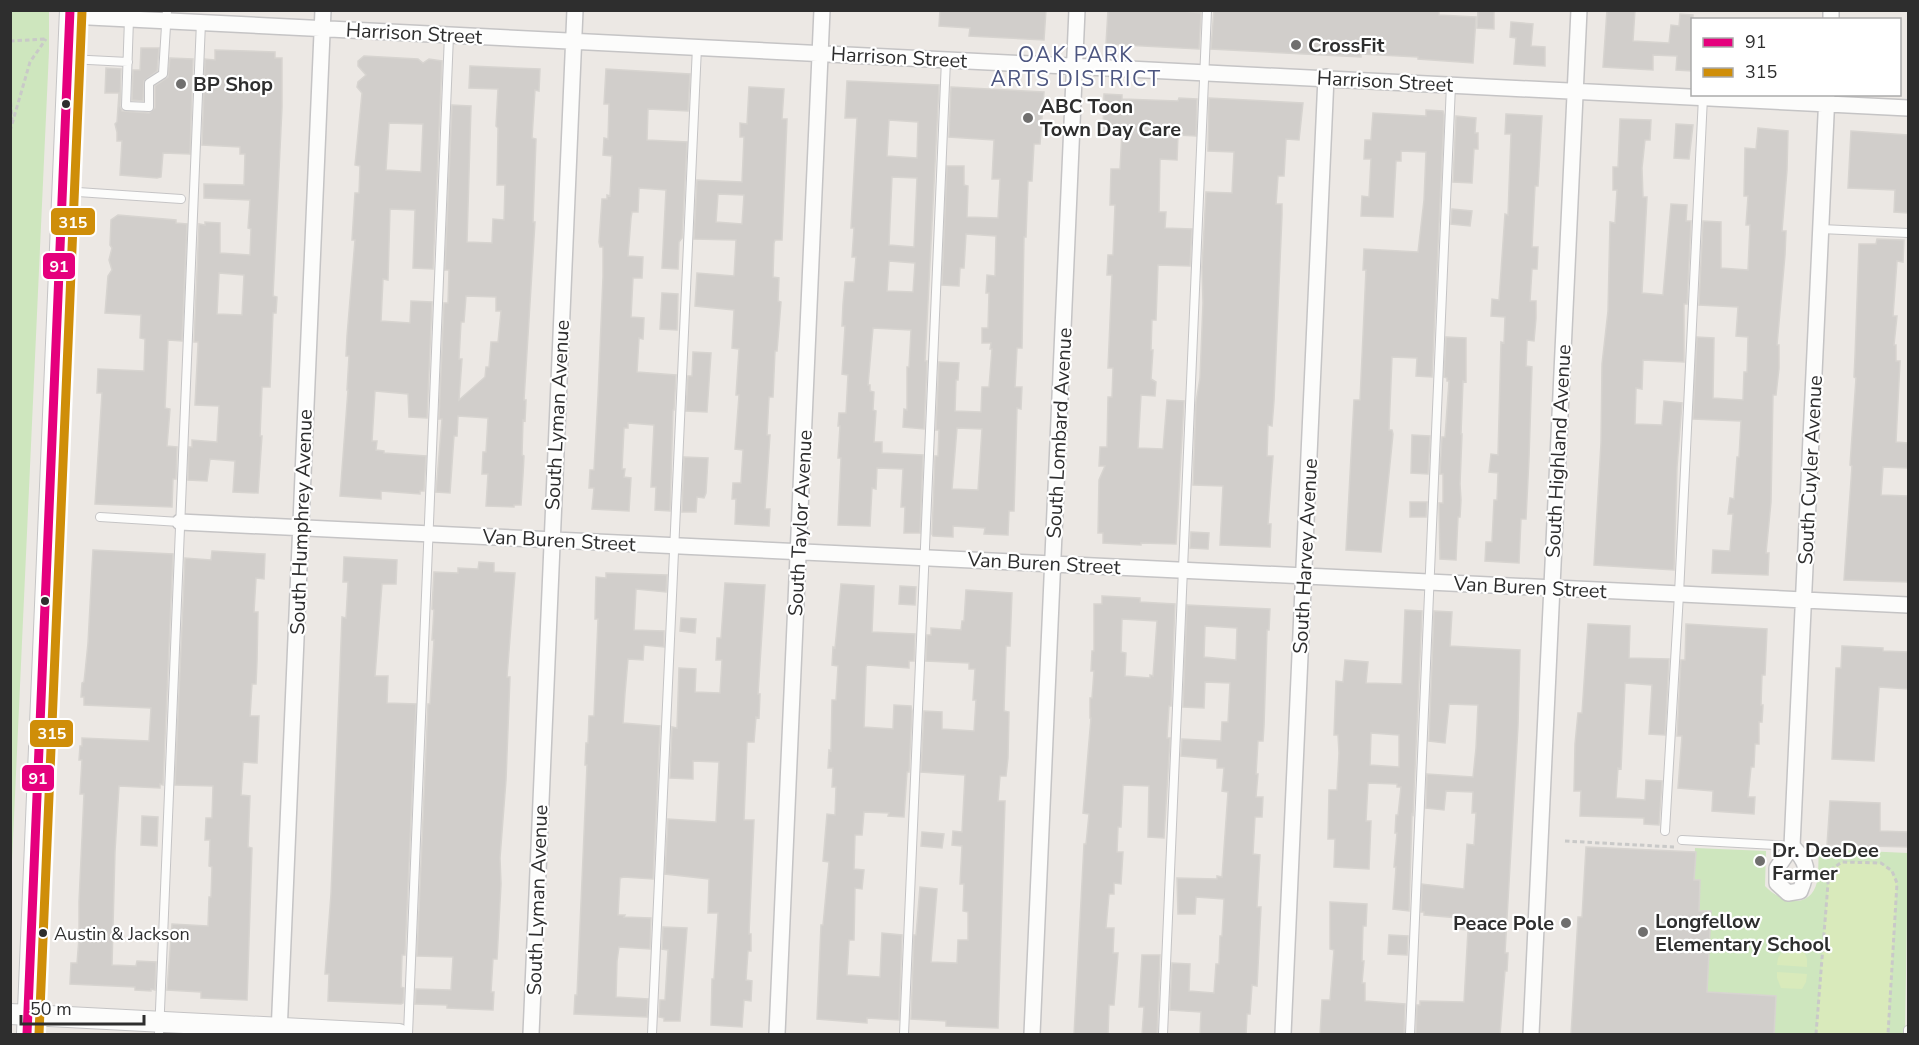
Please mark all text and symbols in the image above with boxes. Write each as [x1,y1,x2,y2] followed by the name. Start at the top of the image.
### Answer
[345,16,484,51] street label: Harrison Street
[1691,18,1901,96] legend
[1745,30,1767,54] text: 91
[1308,32,1385,59] place label: CrossFit
[1289,38,1303,52] marker: CrossFit
[830,40,969,75] street label: Harrison Street
[990,41,1162,93] district label: OAK PARK ARTS DISTRICT
[1745,60,1777,84] text: 315
[1316,64,1455,99] street label: Harrison Street
[193,71,273,98] place label: BP Shop
[174,77,188,91] marker: BP Shop
[1040,93,1181,143] place label: ABC Toon Town Day Care
[60,98,72,110] unlabelled marker
[1021,111,1035,125] marker: ABC Toon Town Day Care
[50,207,96,236] line badge: 315
[59,212,87,234] text: 315
[42,252,76,280] line badge: 91
[49,256,69,278] text: 91
[539,319,576,511] street label: South Lyman Avenue
[1040,327,1079,539] street label: South Lombard Avenue
[1539,344,1578,559] street label: South Highland Avenue
[1792,375,1829,565] street label: South Cuyler Avenue
[284,409,319,635] street label: South Humphrey Avenue
[782,429,819,617] street label: South Taylor Avenue
[1287,458,1324,655] street label: South Harvey Avenue
[481,523,637,558] street label: Van Buren Street
[966,546,1122,581] street label: Van Buren Street
[1452,570,1608,605] street label: Van Buren Street
[39,595,51,607] unlabelled marker
[29,719,74,748] line badge: 315
[38,723,66,745] text: 315
[21,764,55,792] line badge: 91
[28,768,48,790] text: 91
[521,804,554,996] street label: South Lyman Avenue
[1772,837,1879,887] place label: Dr. DeeDee Farmer
[1753,854,1767,868] marker: Dr. DeeDee Farmer
[1655,908,1831,958] place label: Longfellow Elementary School
[1453,910,1554,937] place label: Peace Pole
[1559,916,1573,930] marker: Peace Pole
[54,922,190,946] place label: Austin & Jackson
[1636,925,1650,939] marker: Longfellow Elementary School
[37,927,49,939] marker: Austin & Jackson
[21,988,144,1026] scale bar
[30,997,72,1021] text: 50 m

